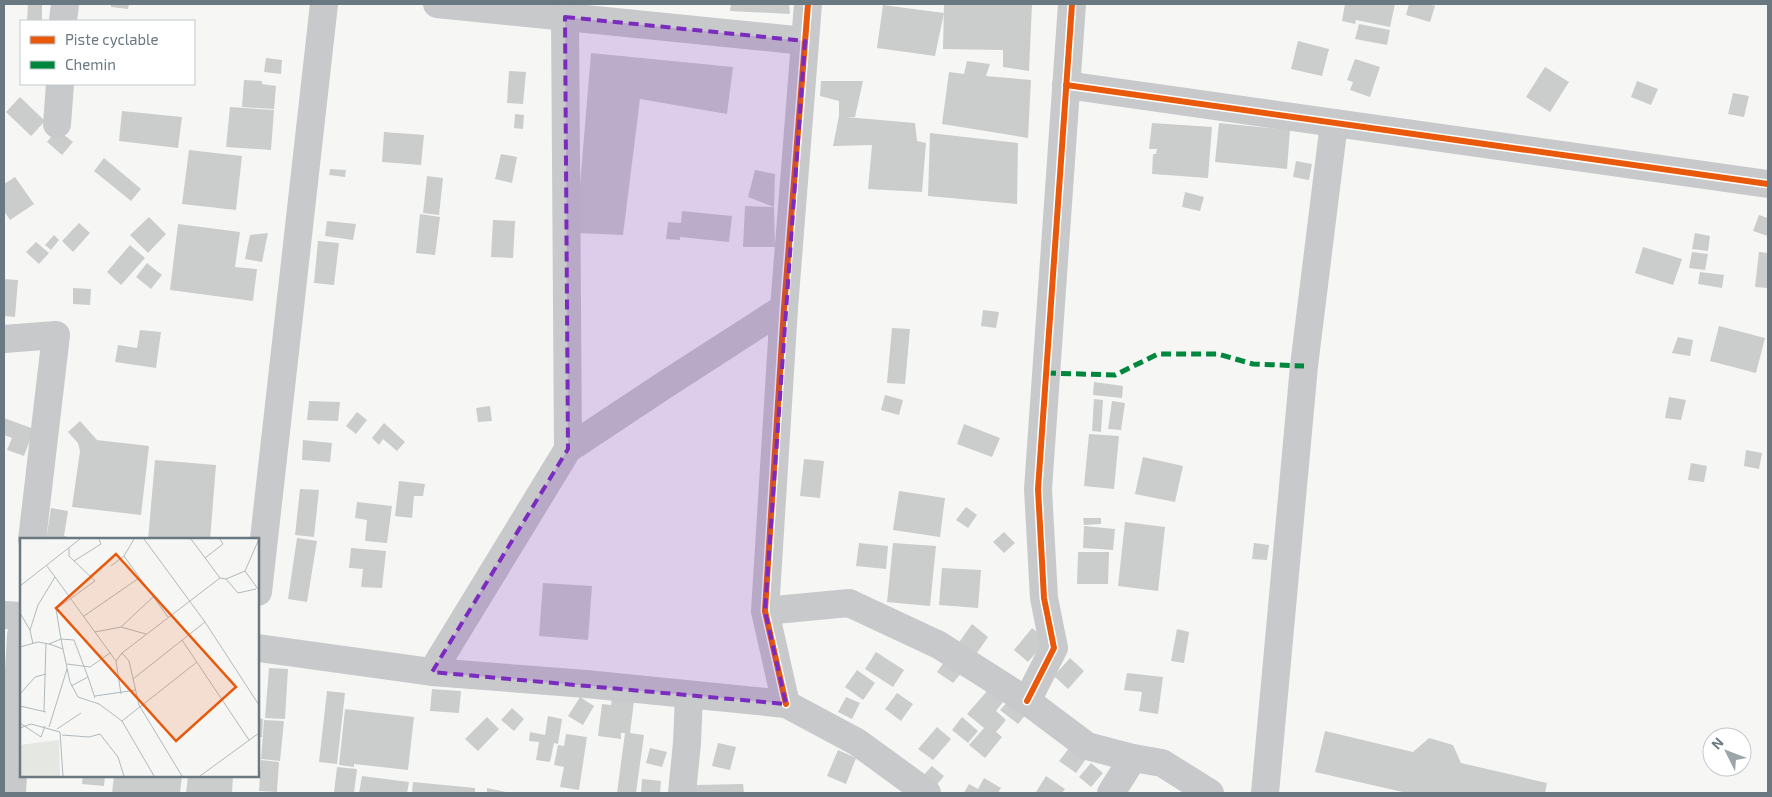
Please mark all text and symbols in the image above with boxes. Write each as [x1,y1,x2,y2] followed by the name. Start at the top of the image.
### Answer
[20,20,195,85] legend
[65,30,159,48] text: Piste cyclable
[65,55,116,73] text: Chemin
[20,538,259,777] inset map
[1702,727,1752,777] north arrow
[1707,734,1727,752] text: N

